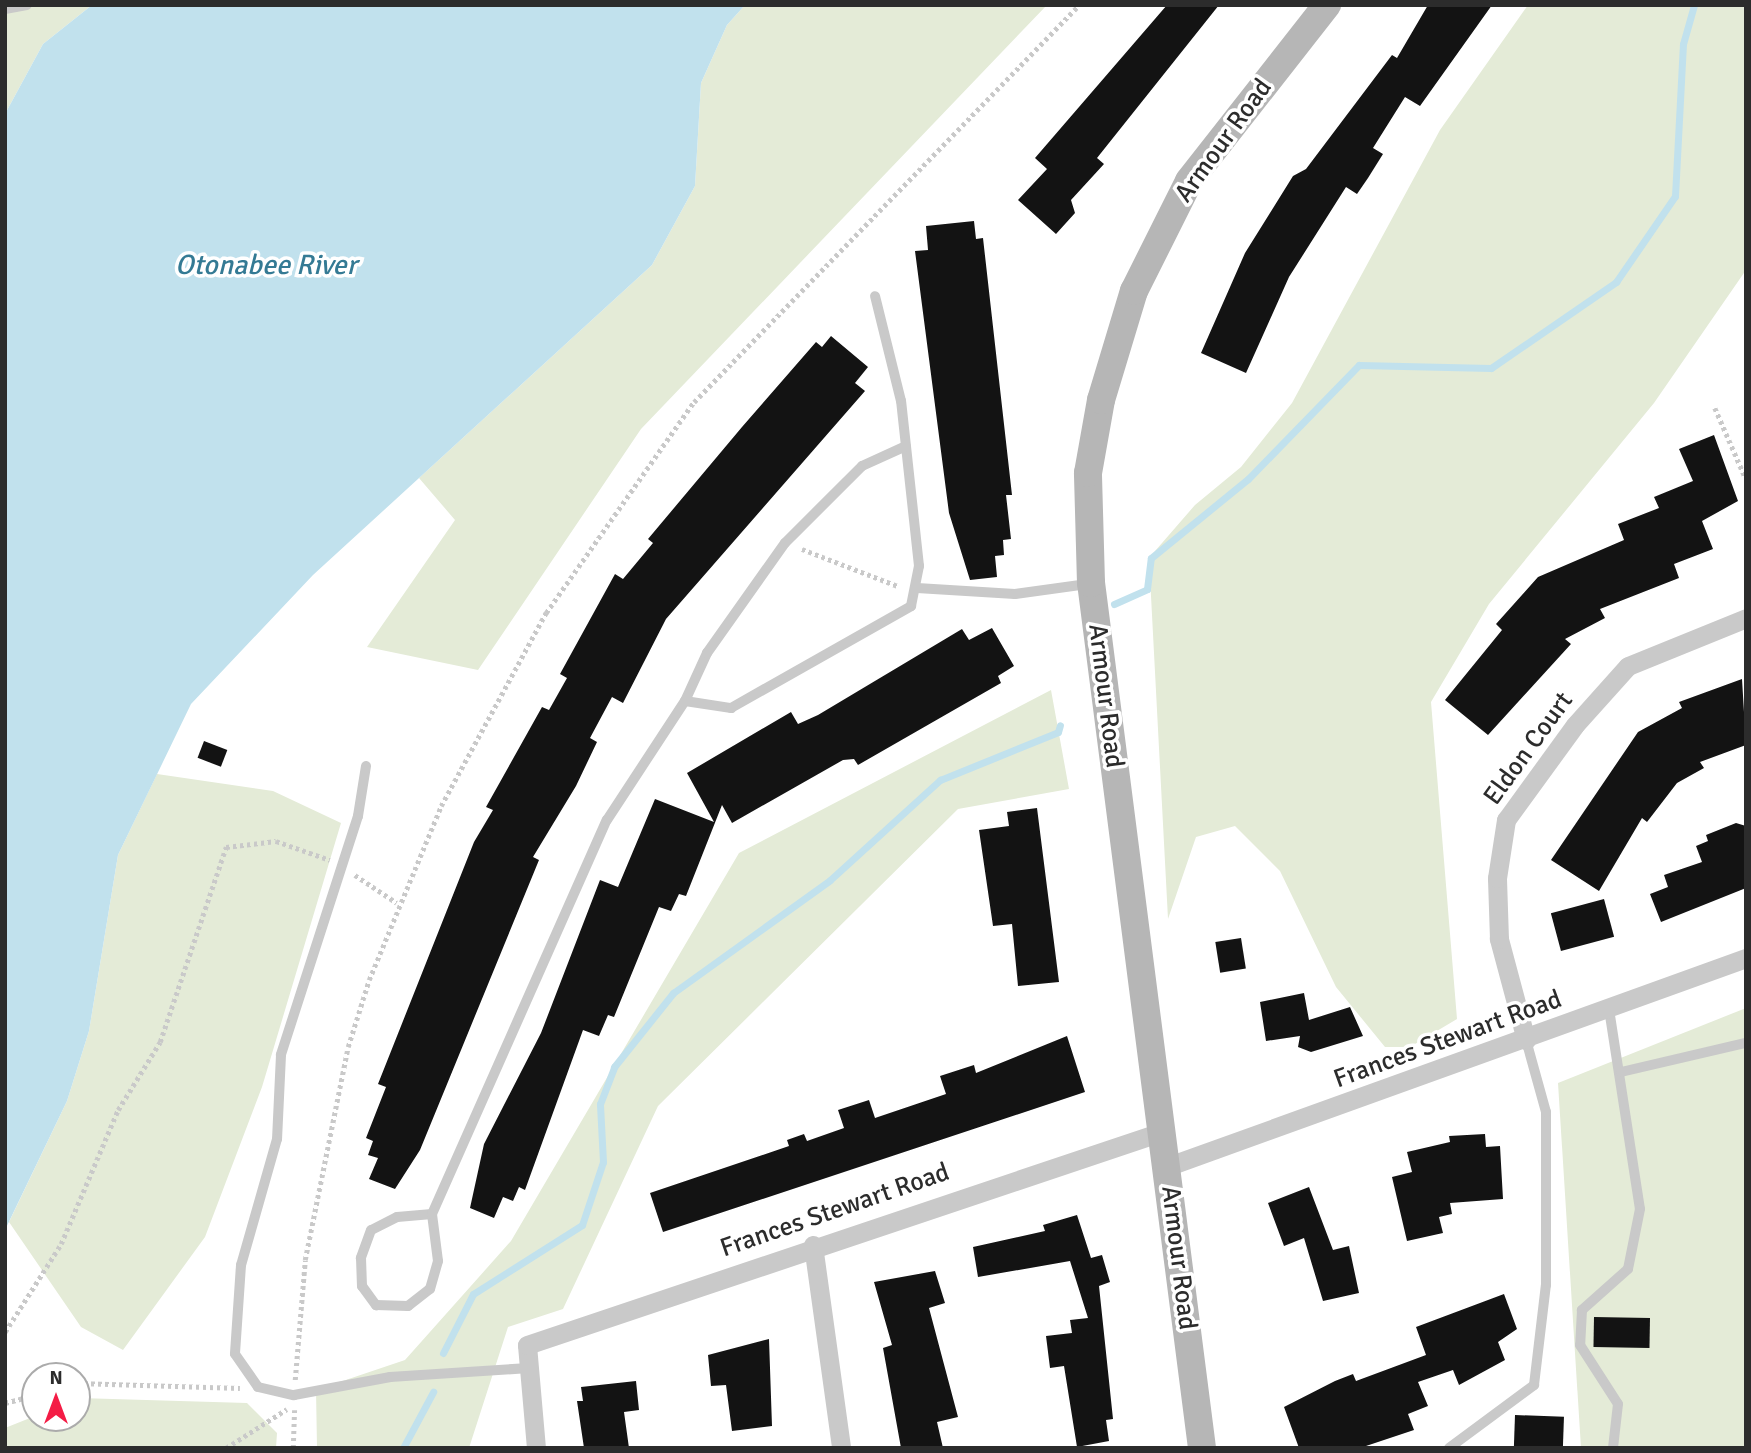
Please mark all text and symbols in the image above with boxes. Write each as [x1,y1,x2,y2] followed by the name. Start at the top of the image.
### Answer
[1169,73,1279,209] street label: Armour Road
[175,248,357,282] water label: Otonabee River
[1081,622,1129,770] street label: Armour Road
[1478,686,1580,812] street label: Eldon Court
[1330,984,1566,1096] street label: Frances Stewart Road
[716,1157,954,1265] street label: Frances Stewart Road
[1154,1184,1202,1332] street label: Armour Road
[21,1362,91,1432] north arrow
[49,1366,63,1390] text: N

